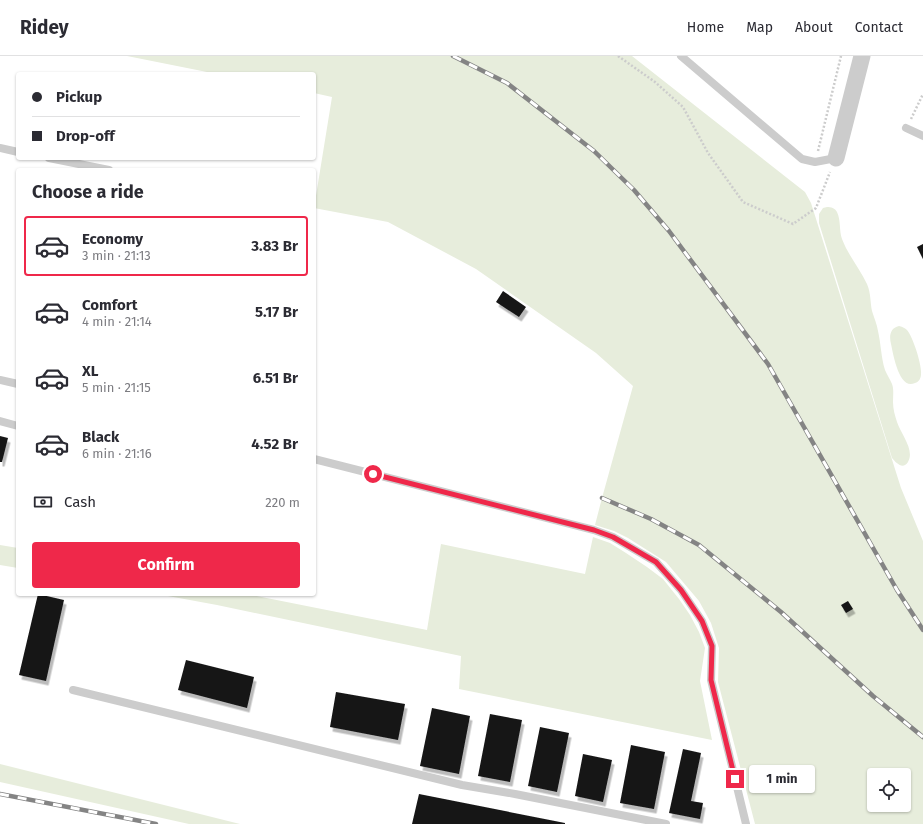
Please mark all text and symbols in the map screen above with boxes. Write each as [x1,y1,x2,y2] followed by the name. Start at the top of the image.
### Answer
[20,16,69,39] text: Ridey
[687,19,724,36] text: Home
[746,19,773,36] text: Map
[795,19,833,36] text: About
[855,19,903,36] text: Contact
[56,88,102,106] text: Pickup
[56,127,115,145] text: Drop-off
[32,181,144,203] text: Choose a ride
[34,228,70,264] icon: car
[82,230,143,248] text: Economy
[251,237,298,255] text: 3.83 Br
[82,248,151,263] text: 3 min · 21:13
[34,294,70,330] icon: car
[82,296,138,314] text: Comfort
[255,303,298,321] text: 5.17 Br
[82,314,152,329] text: 4 min · 21:14
[34,360,70,396] icon: car
[82,362,98,380] text: XL
[253,369,298,387] text: 6.51 Br
[82,380,151,395] text: 5 min · 21:15
[34,426,70,462] icon: car
[82,428,119,446] text: Black
[251,435,298,453] text: 4.52 Br
[82,446,152,461] text: 6 min · 21:16
[364,465,382,483] route start
[32,491,54,513] icon: cash
[64,493,96,511] text: Cash
[265,495,300,510] text: 220 m
[32,542,300,588] button: Confirm
[749,765,815,793] callout: 1 min
[867,768,911,812] map controls
[867,768,911,812] button: locate
[726,770,744,788] route end
[766,771,798,786] text: 1 min

